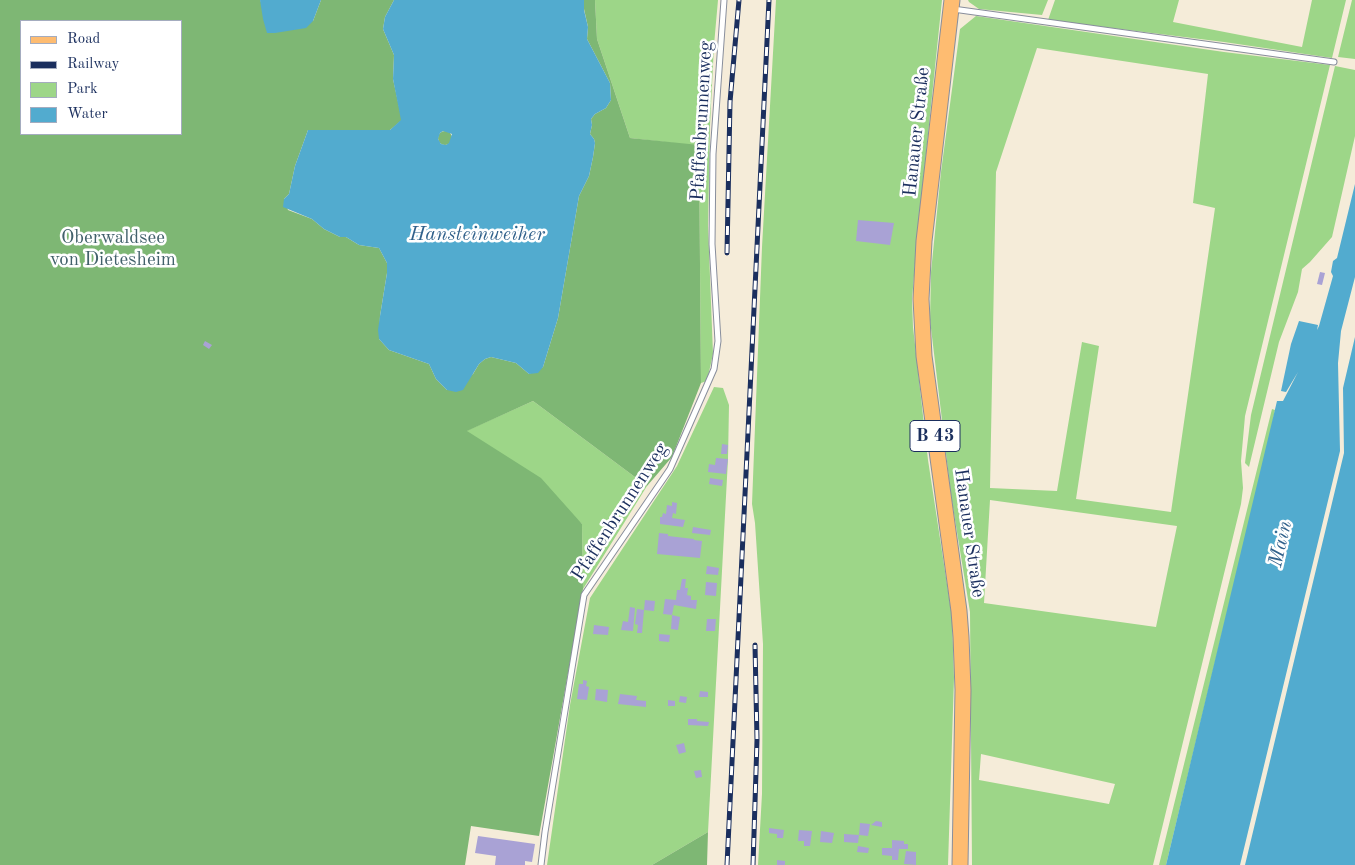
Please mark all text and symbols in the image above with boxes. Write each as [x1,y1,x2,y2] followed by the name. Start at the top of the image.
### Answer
[20,20,182,135] legend
[67,32,100,47] text: Road
[686,40,718,202] street label: Pfaffenbrunnenweg
[67,57,120,72] text: Railway
[899,66,935,198] street label: Hanauer Straße
[67,82,98,97] text: Park
[67,107,108,122] text: Water
[409,223,545,247] water label: Hansteinweiher
[50,227,176,271] park label: Oberwaldsee von Dietesheim
[910,421,960,452] road number: B 43
[567,439,673,585] street label: Pfaffenbrunnenweg
[949,467,989,599] street label: Hanauer Straße
[1264,519,1298,569] water label: Main

